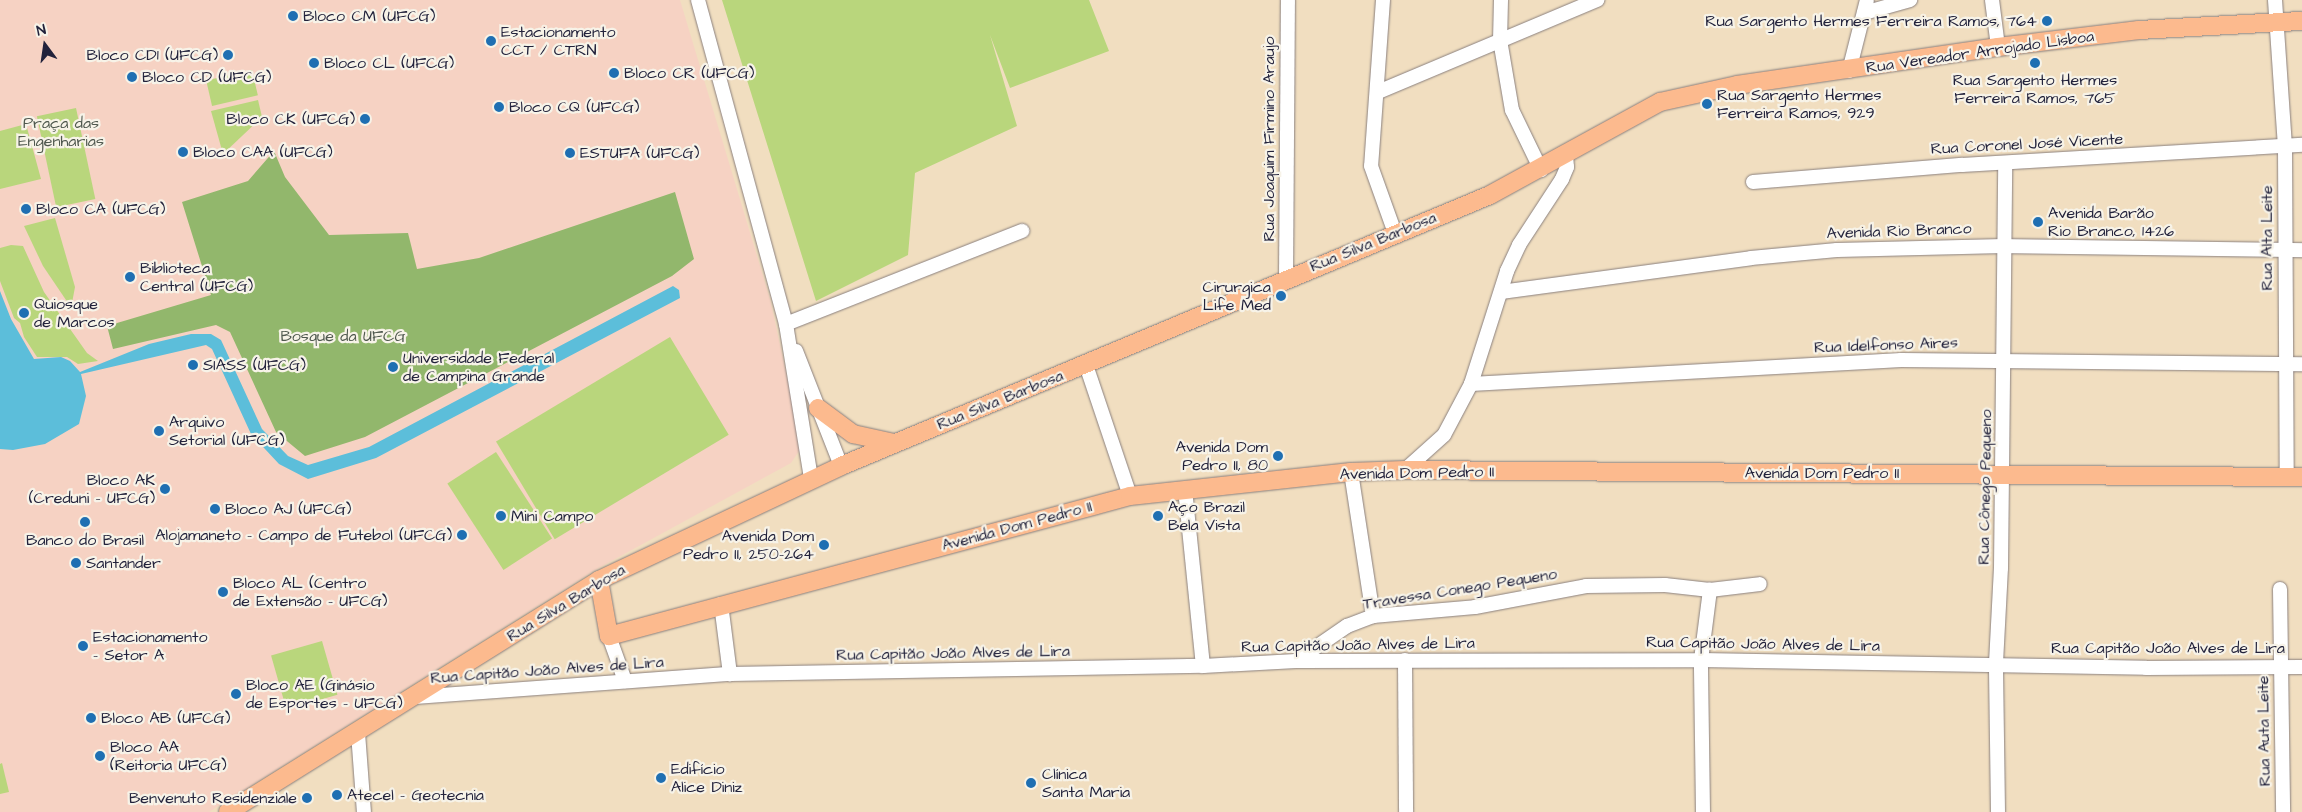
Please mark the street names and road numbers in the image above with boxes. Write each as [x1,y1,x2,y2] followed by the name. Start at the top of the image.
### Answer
[1865,26,2095,78] street label: Rua Vereador Arrojado Lisboa
[1259,36,1279,242] street label: Rua Joaquim Firmino Araujo
[1930,129,2124,159] street label: Rua Coronel José Vicente
[2257,185,2277,291] street label: Rua Alta Leite
[1307,208,1439,276] street label: Rua Silva Barbosa
[1826,219,1972,243] street label: Avenida Rio Branco
[1814,333,1958,357] street label: Rua Idelfonso Aires
[934,366,1066,434] street label: Rua Silva Barbosa
[1974,409,1996,565] street label: Rua Cônego Pequeno
[1339,462,1495,484] street label: Avenida Dom Pedro II
[1745,463,1899,483] street label: Avenida Dom Pedro II
[940,497,1094,555] street label: Avenida Dom Pedro II
[503,560,629,646] street label: Rua Silva Barbosa
[1362,564,1558,614] street label: Travessa Conego Pequeno
[1646,632,1880,656] street label: Rua Capitão João Alves de Lira
[1241,633,1475,657] street label: Rua Capitão João Alves de Lira
[2051,638,2285,658] street label: Rua Capitão João Alves de Lira
[836,641,1070,665] street label: Rua Capitão João Alves de Lira
[430,652,664,688] street label: Rua Capitão João Alves de Lira
[2253,675,2275,787] street label: Rua Auta Leite

